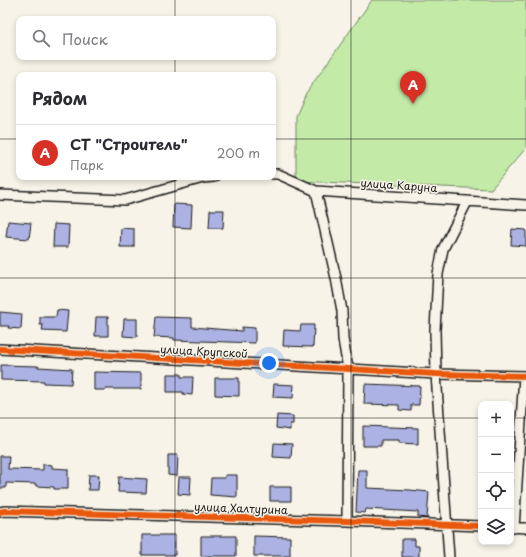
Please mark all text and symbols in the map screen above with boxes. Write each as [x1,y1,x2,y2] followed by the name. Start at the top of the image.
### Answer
[16,16,276,60] search box
[30,27,52,49] icon: search
[62,27,108,50] text: Поиск
[400,71,426,104] pin: A
[32,85,87,111] text: Рядом
[70,132,188,155] text: СТ "Строитель"
[40,143,50,162] text: A
[217,143,260,162] text: 200 m
[70,155,104,174] text: Парк
[360,174,438,196] street label: улица Каруна
[160,340,248,362] street label: улица Крупской
[259,353,279,373] your location
[478,401,514,545] map controls
[478,401,514,437] button: +
[478,437,514,473] button: −
[478,473,514,509] button: locate
[194,498,288,518] street label: улица Халтурина
[478,509,514,545] button: layers

